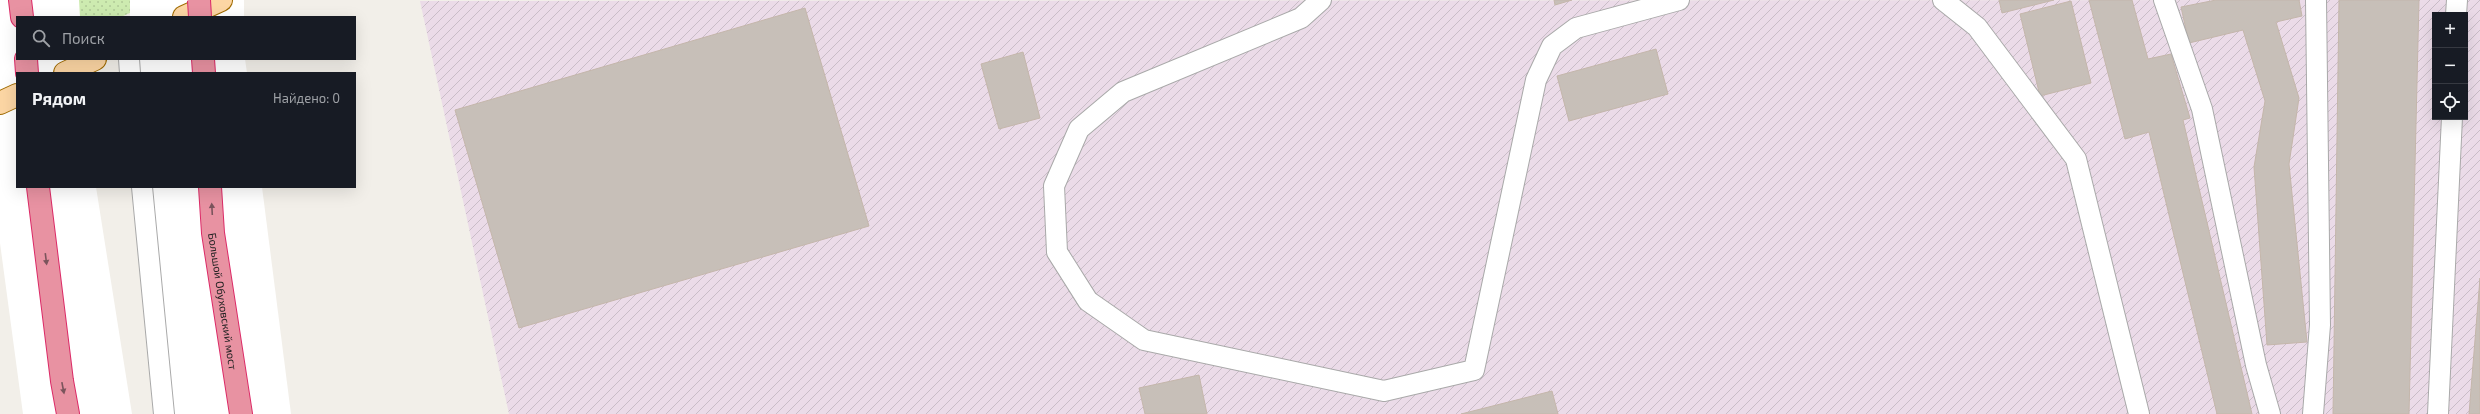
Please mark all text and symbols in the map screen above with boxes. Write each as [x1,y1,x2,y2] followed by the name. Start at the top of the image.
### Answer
[2432,12,2468,120] map controls
[2432,12,2468,48] button: +
[16,16,356,60] search box
[30,27,52,49] icon: search
[62,29,105,47] text: Поиск
[2432,48,2468,84] button: −
[2432,84,2468,120] button: locate
[32,88,86,108] text: Рядом
[273,90,340,106] text: Найдено: 0
[208,203,215,215] one-way arrow
[207,232,241,371] street label: Большой Обуховский мост
[43,253,49,265] one-way arrow
[60,382,66,394] one-way arrow

